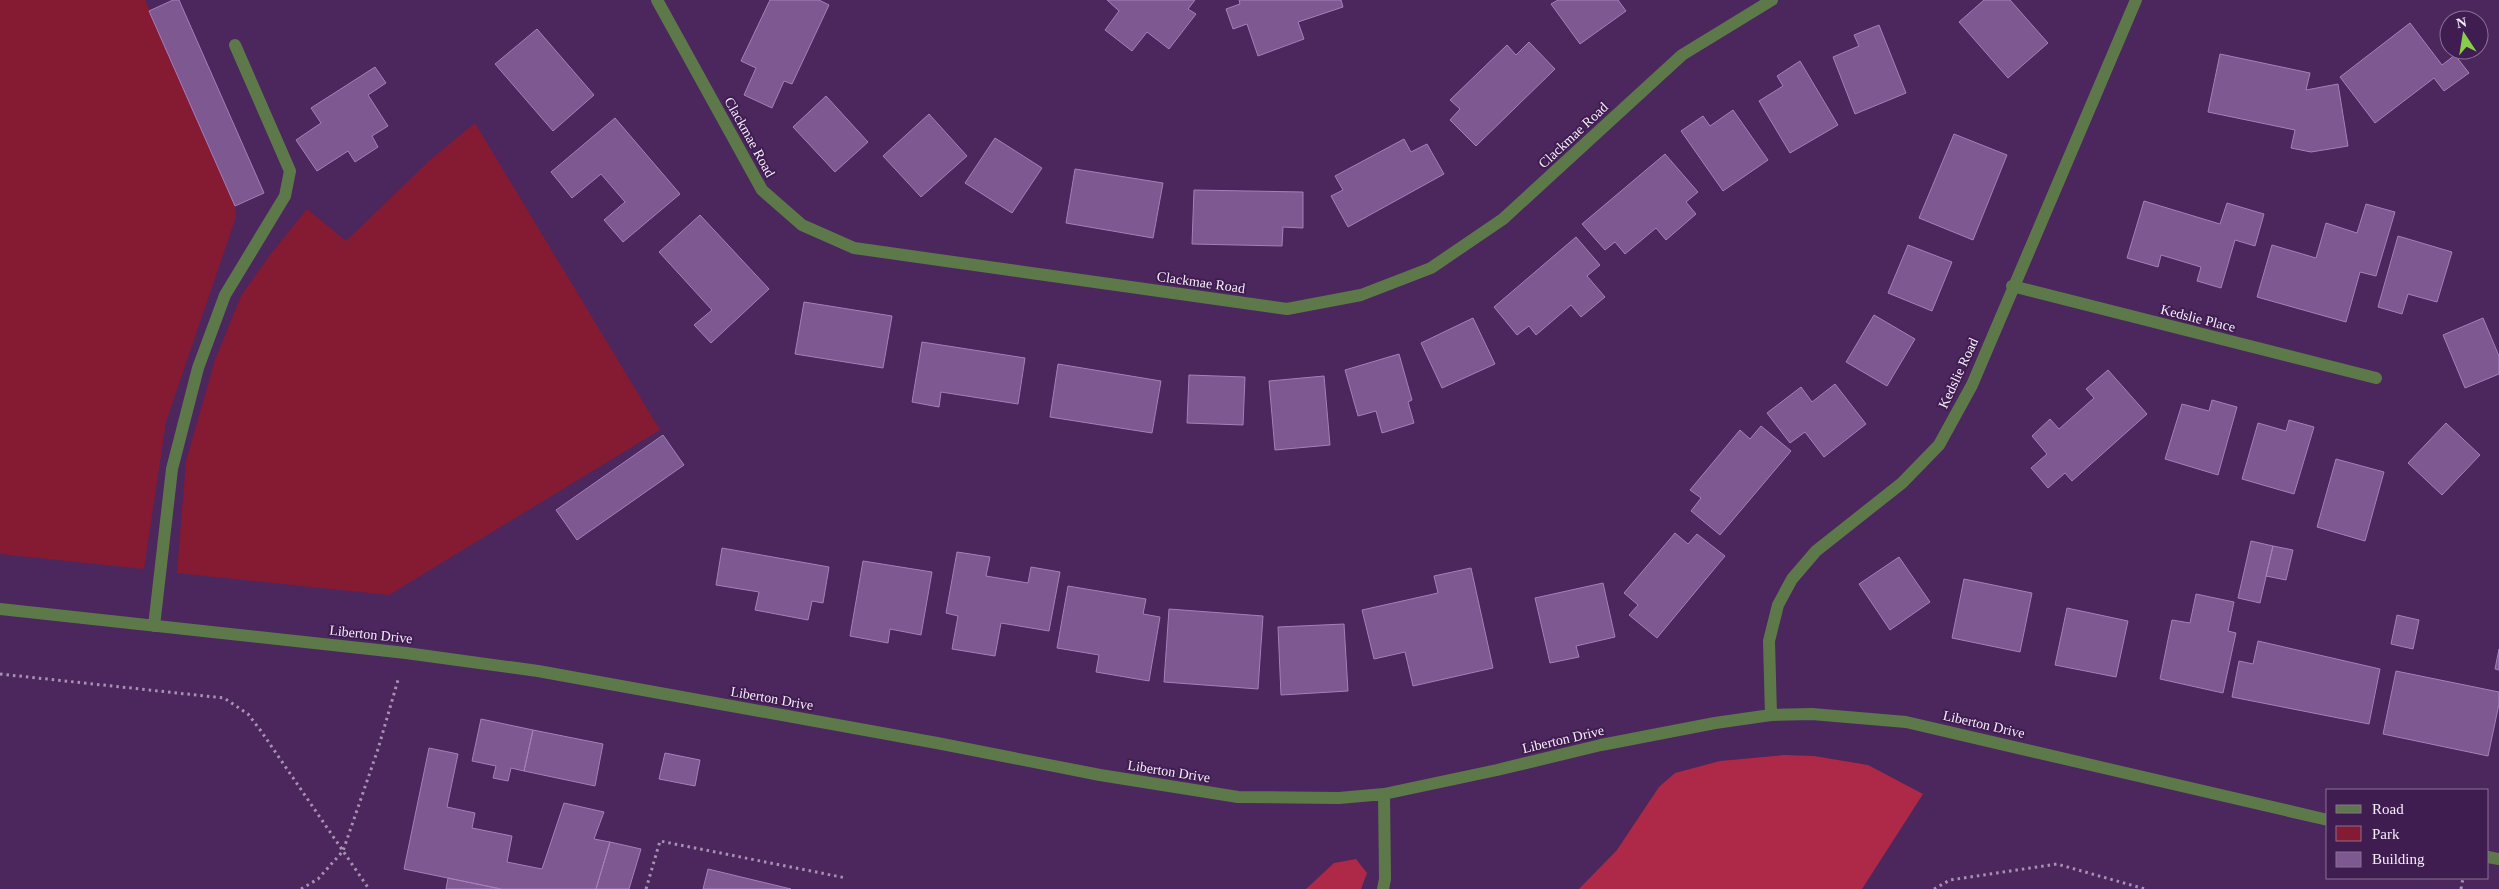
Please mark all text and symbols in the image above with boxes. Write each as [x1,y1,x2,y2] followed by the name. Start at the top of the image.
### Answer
[2439,10,2489,60] north arrow
[2455,14,2468,31] text: N
[721,95,778,180] street label: Clackmae Road
[1536,100,1611,171] street label: Clackmae Road
[1156,269,1246,296] street label: Clackmae Road
[2159,302,2237,335] street label: Kedslie Place
[1936,336,1981,411] street label: Kedslie Road
[329,623,413,646] street label: Liberton Drive
[729,684,814,713] street label: Liberton Drive
[1941,708,2026,741] street label: Liberton Drive
[1521,723,1606,756] street label: Liberton Drive
[1126,758,1211,785] street label: Liberton Drive
[2326,789,2489,879] legend
[2372,801,2404,817] text: Road
[2372,826,2400,842] text: Park
[2372,851,2425,867] text: Building

